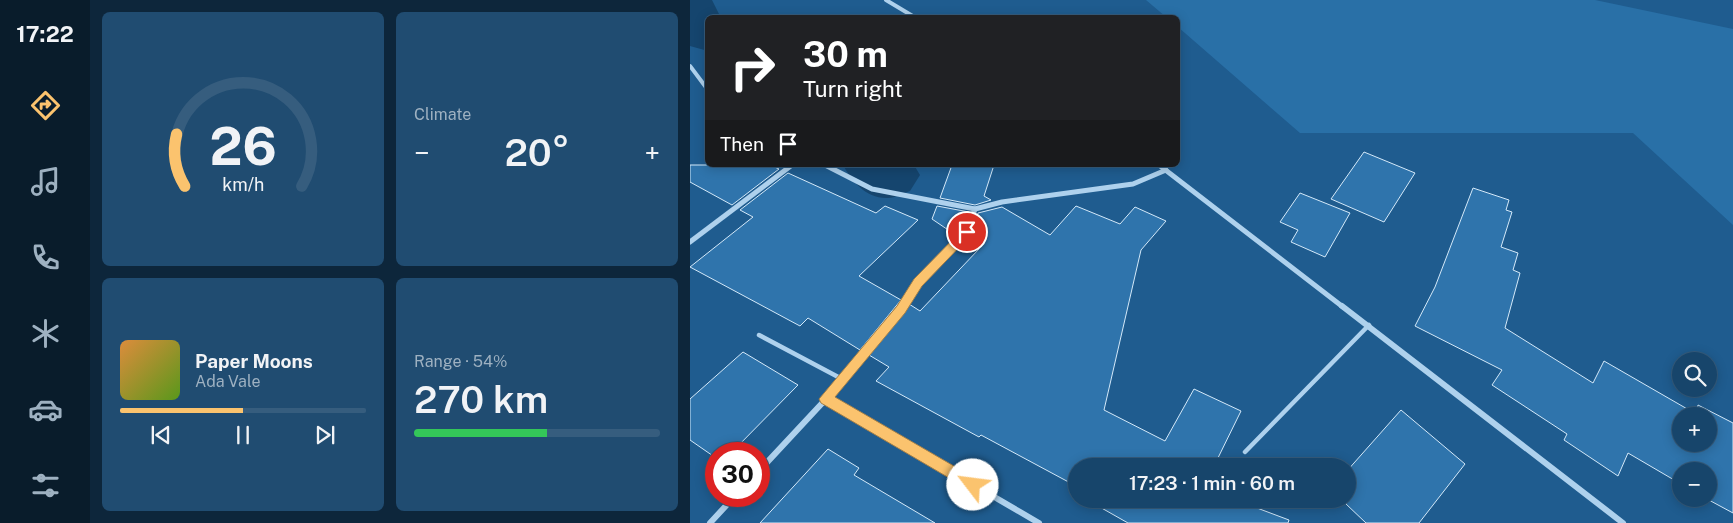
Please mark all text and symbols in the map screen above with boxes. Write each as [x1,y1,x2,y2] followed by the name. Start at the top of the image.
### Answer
[16,21,74,47] text: 17:22
[803,34,888,75] text: 30 m
[720,35,785,100] icon: right
[803,76,903,102] text: Turn right
[28,88,63,123] icon: directions
[414,105,471,124] text: Climate
[209,116,277,177] text: 26
[504,130,570,175] text: 20°
[774,130,802,158] icon: arrive
[720,133,764,155] text: Then
[414,136,430,169] text: −
[644,136,660,169] text: +
[28,164,63,199] icon: music
[222,174,264,195] text: km/h
[946,211,988,253] pin
[953,218,981,246] icon: arrive
[28,240,63,275] icon: phone
[28,316,63,351] icon: climate
[195,350,313,372] text: Paper Moons
[414,352,508,371] text: Range · 54%
[1672,352,1717,507] map controls
[1672,352,1717,397] button: search
[195,372,260,391] text: Ada Vale
[414,377,548,422] text: 270 km
[28,392,63,427] icon: car
[1672,407,1717,452] button: +
[147,421,175,449] icon: previous
[229,421,257,449] icon: pause
[311,421,339,449] icon: next
[705,442,770,507] speed limit sign: 30
[946,458,998,510] position arrow
[1672,462,1717,507] button: −
[28,468,63,503] icon: filters
[1129,472,1295,494] text: 17:23 · 1 min · 60 m

